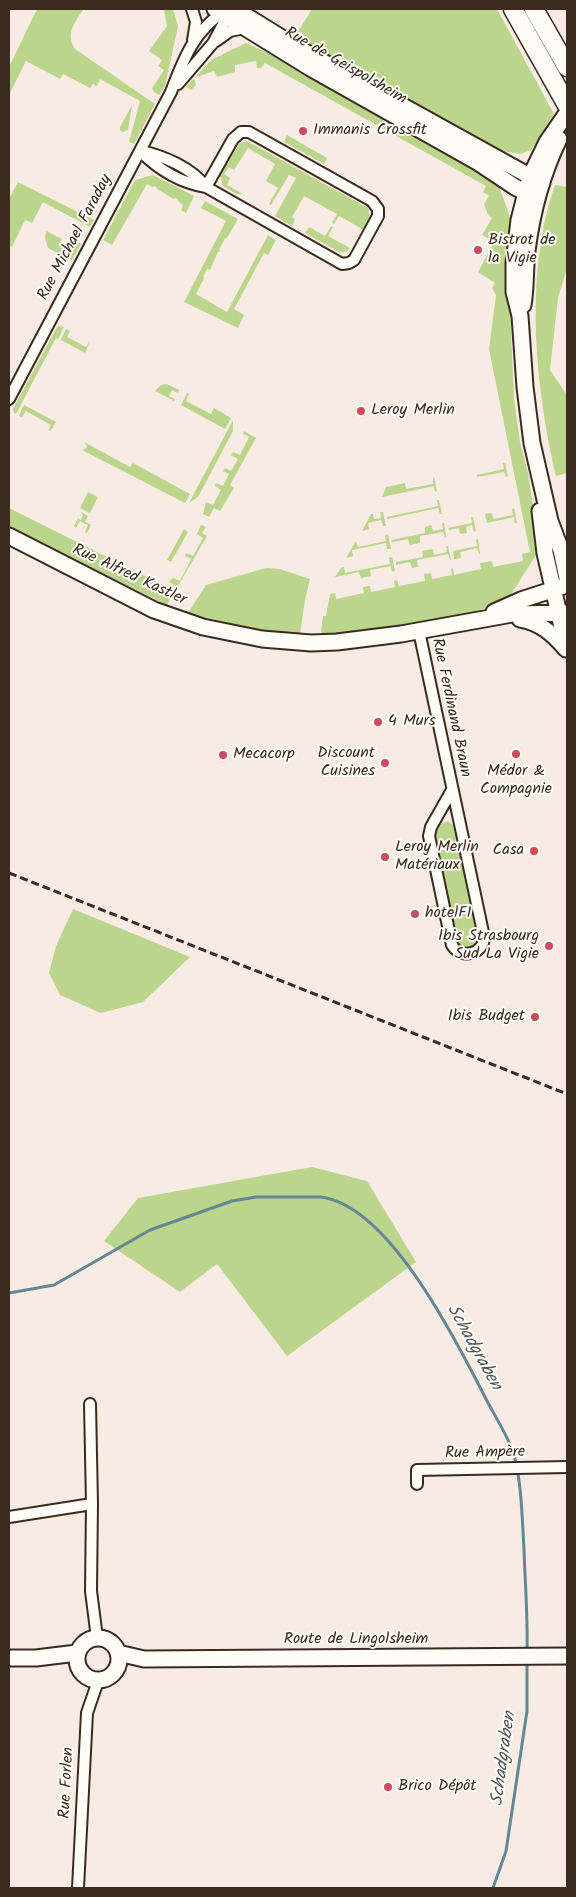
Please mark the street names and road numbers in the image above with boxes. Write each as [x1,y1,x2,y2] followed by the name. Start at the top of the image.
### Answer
[281,24,409,110] street label: Rue de Geispolsheim
[35,172,117,304] street label: Rue Michael Faraday
[69,541,189,611] street label: Rue Alfred Kastler
[426,637,474,779] street label: Rue Ferdinand Braun
[445,1444,525,1464] street label: Rue Ampère
[284,1630,428,1650] street label: Route de Lingolsheim
[57,1747,79,1819] street label: Rue Forlen

